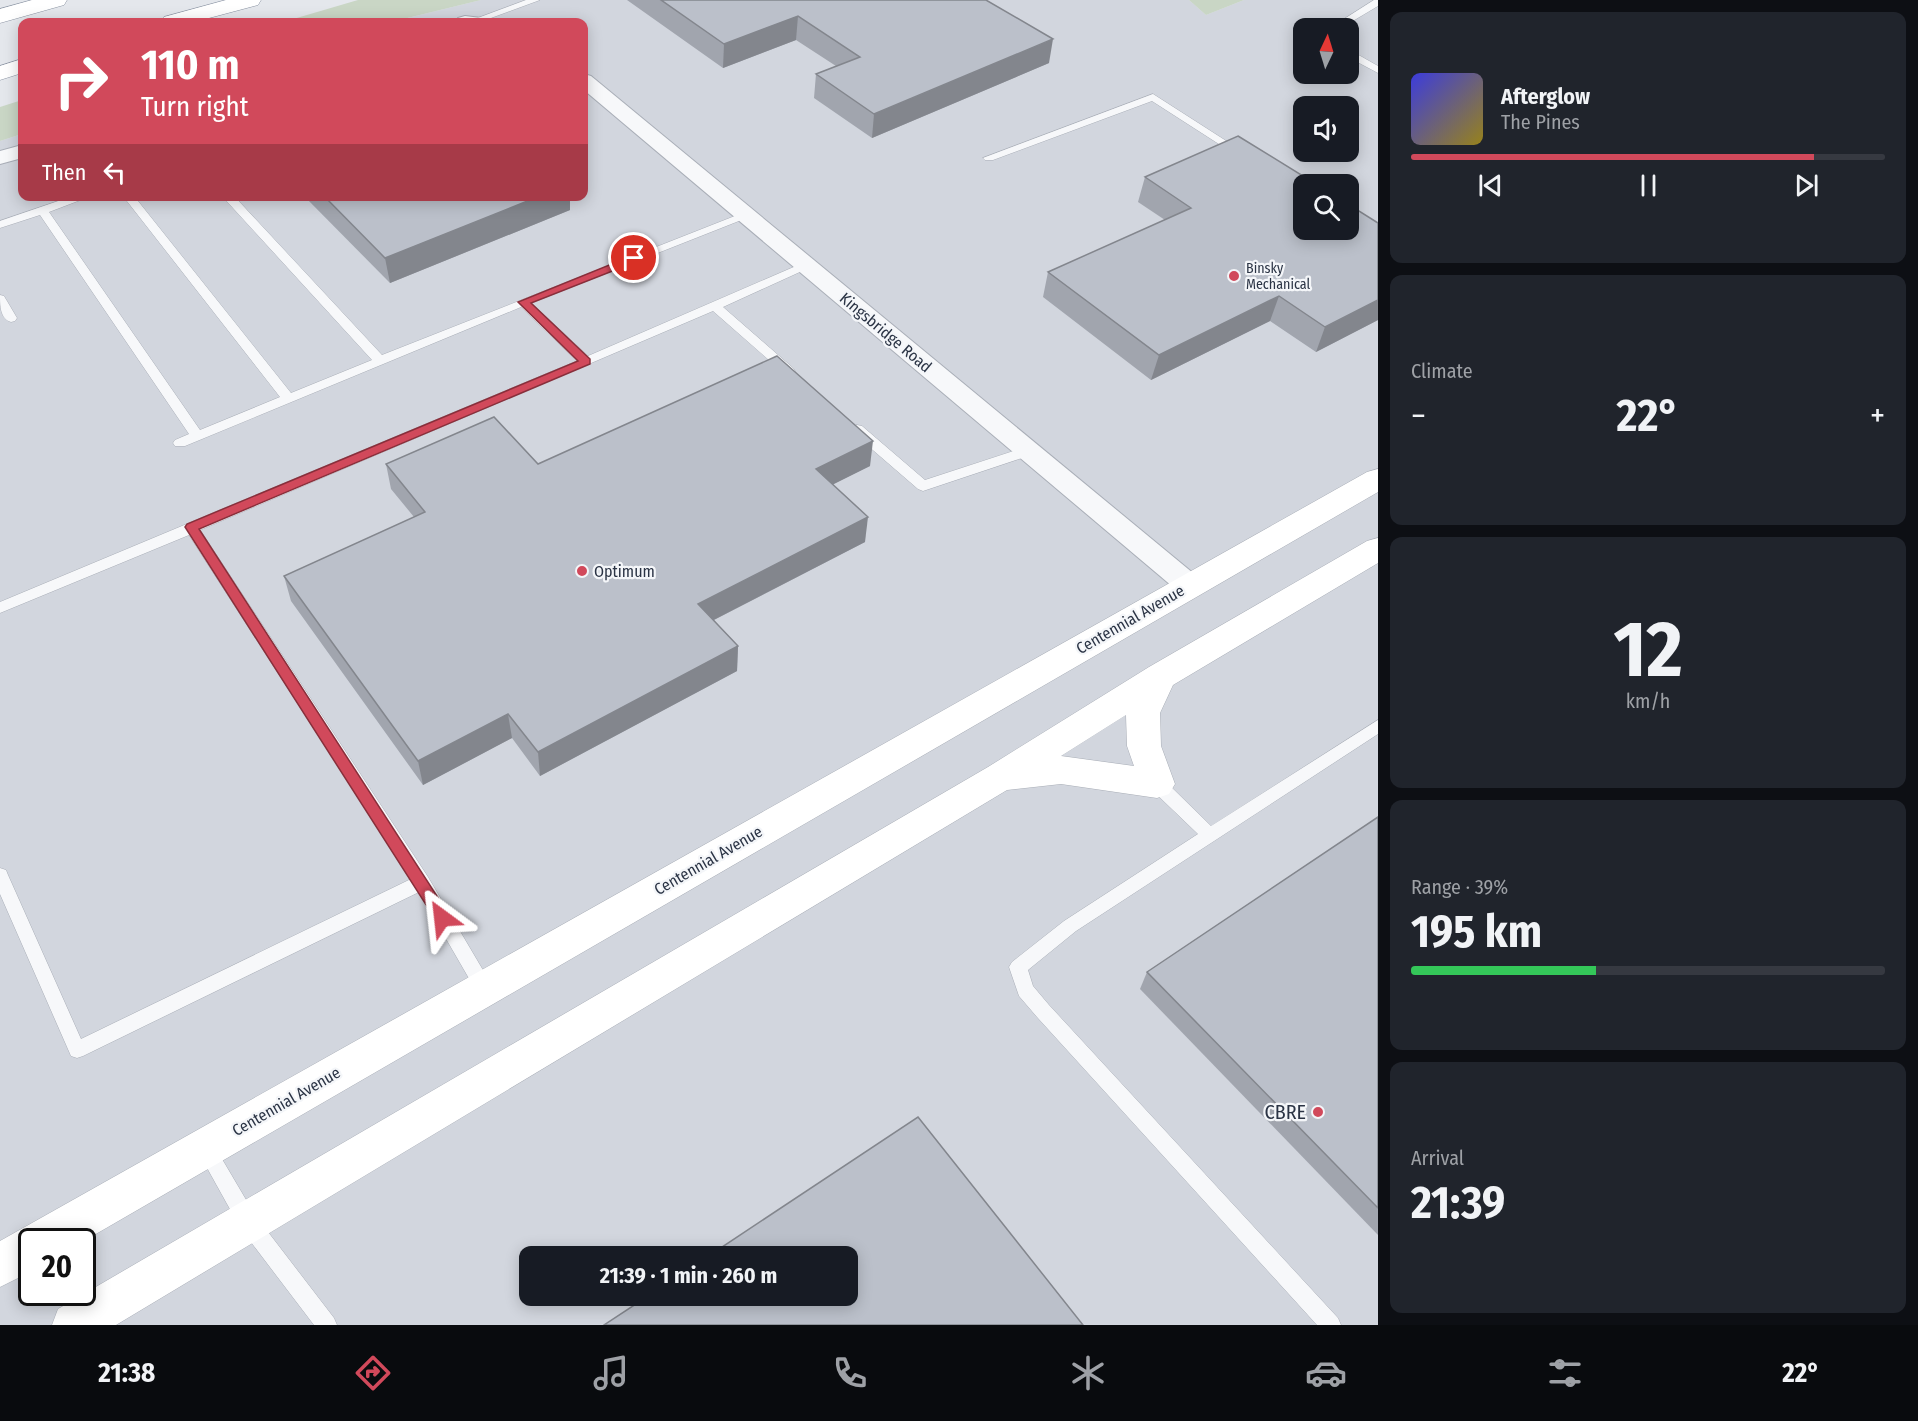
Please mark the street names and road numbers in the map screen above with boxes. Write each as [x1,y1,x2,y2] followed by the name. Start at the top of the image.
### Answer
[836,288,935,376] street label: Kingsbridge Road
[1073,581,1188,658] street label: Centennial Avenue
[651,822,766,899] street label: Centennial Avenue
[229,1063,344,1140] street label: Centennial Avenue

